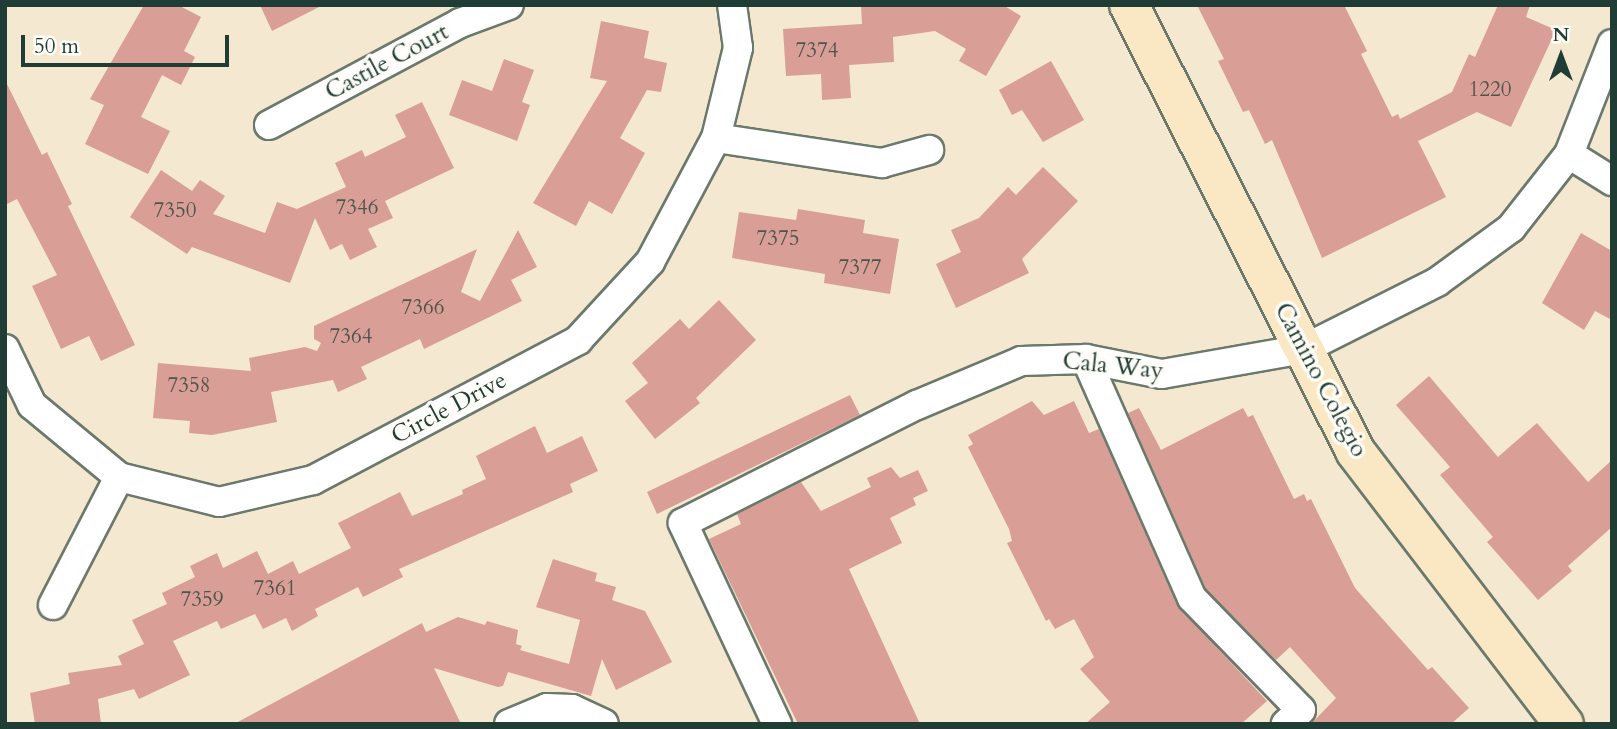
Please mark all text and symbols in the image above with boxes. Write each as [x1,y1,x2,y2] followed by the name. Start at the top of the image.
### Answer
[320,18,454,106] street label: Castile Court
[24,21,233,65] scale bar
[1526,21,1596,91] north arrow
[1553,22,1569,48] text: N
[34,32,79,61] text: 50 m
[795,38,839,64] house number: 7374
[1468,77,1512,103] house number: 1220
[335,195,379,221] house number: 7346
[153,198,197,224] house number: 7350
[756,226,800,252] house number: 7375
[838,255,882,281] house number: 7377
[401,295,445,321] house number: 7366
[1268,298,1374,462] street label: Camino Colegio
[329,324,373,350] house number: 7364
[1061,346,1165,386] street label: Cala Way
[386,366,512,450] street label: Circle Drive
[167,373,211,399] house number: 7358
[253,576,297,602] house number: 7361
[180,587,224,613] house number: 7359

